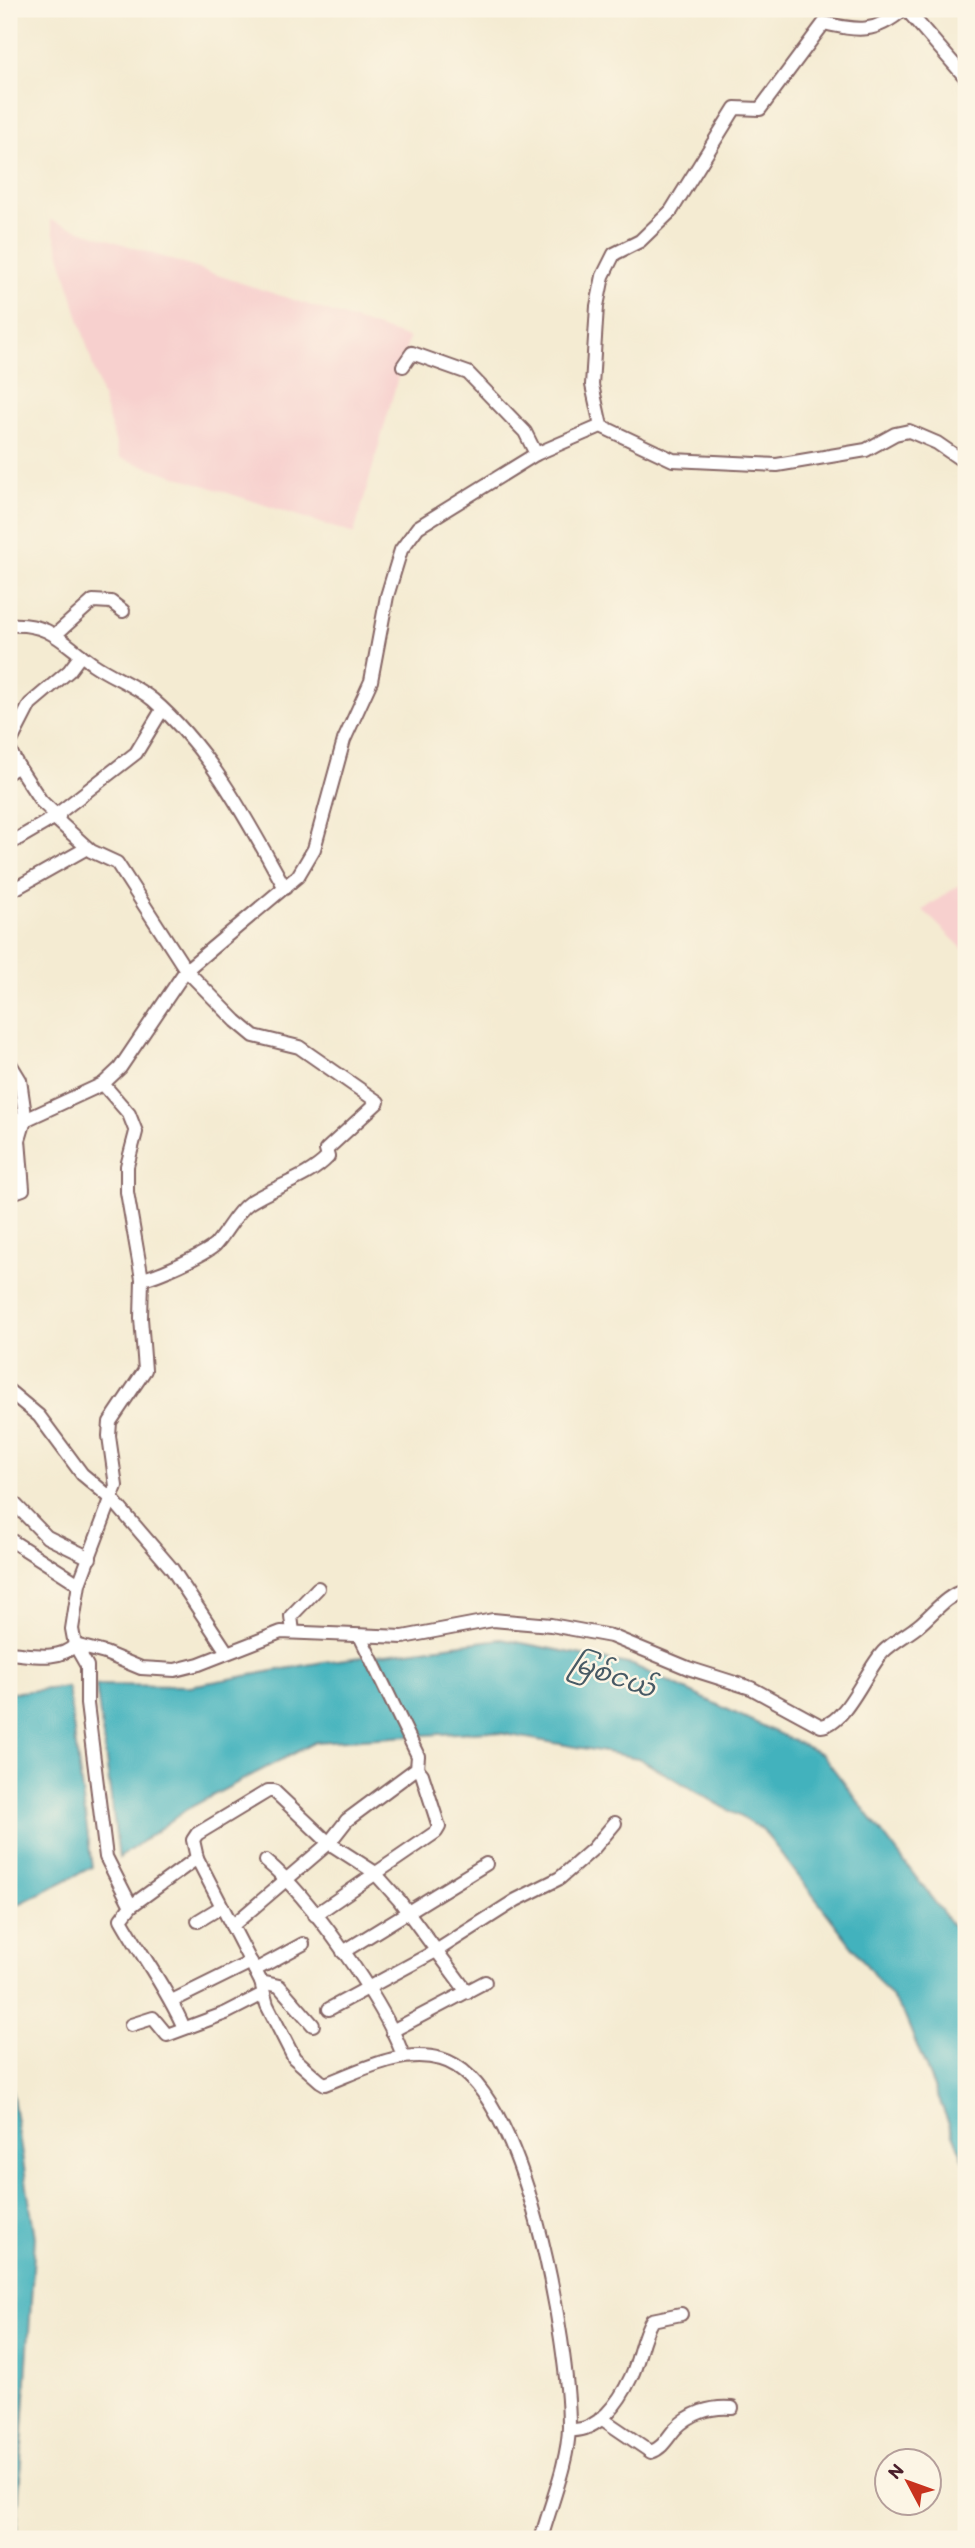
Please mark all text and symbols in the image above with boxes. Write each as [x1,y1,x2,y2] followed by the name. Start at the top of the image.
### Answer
[565,1644,663,1711] water label: မြစ်ငယ်
[874,2446,944,2516] north arrow
[883,2459,908,2484] text: N

